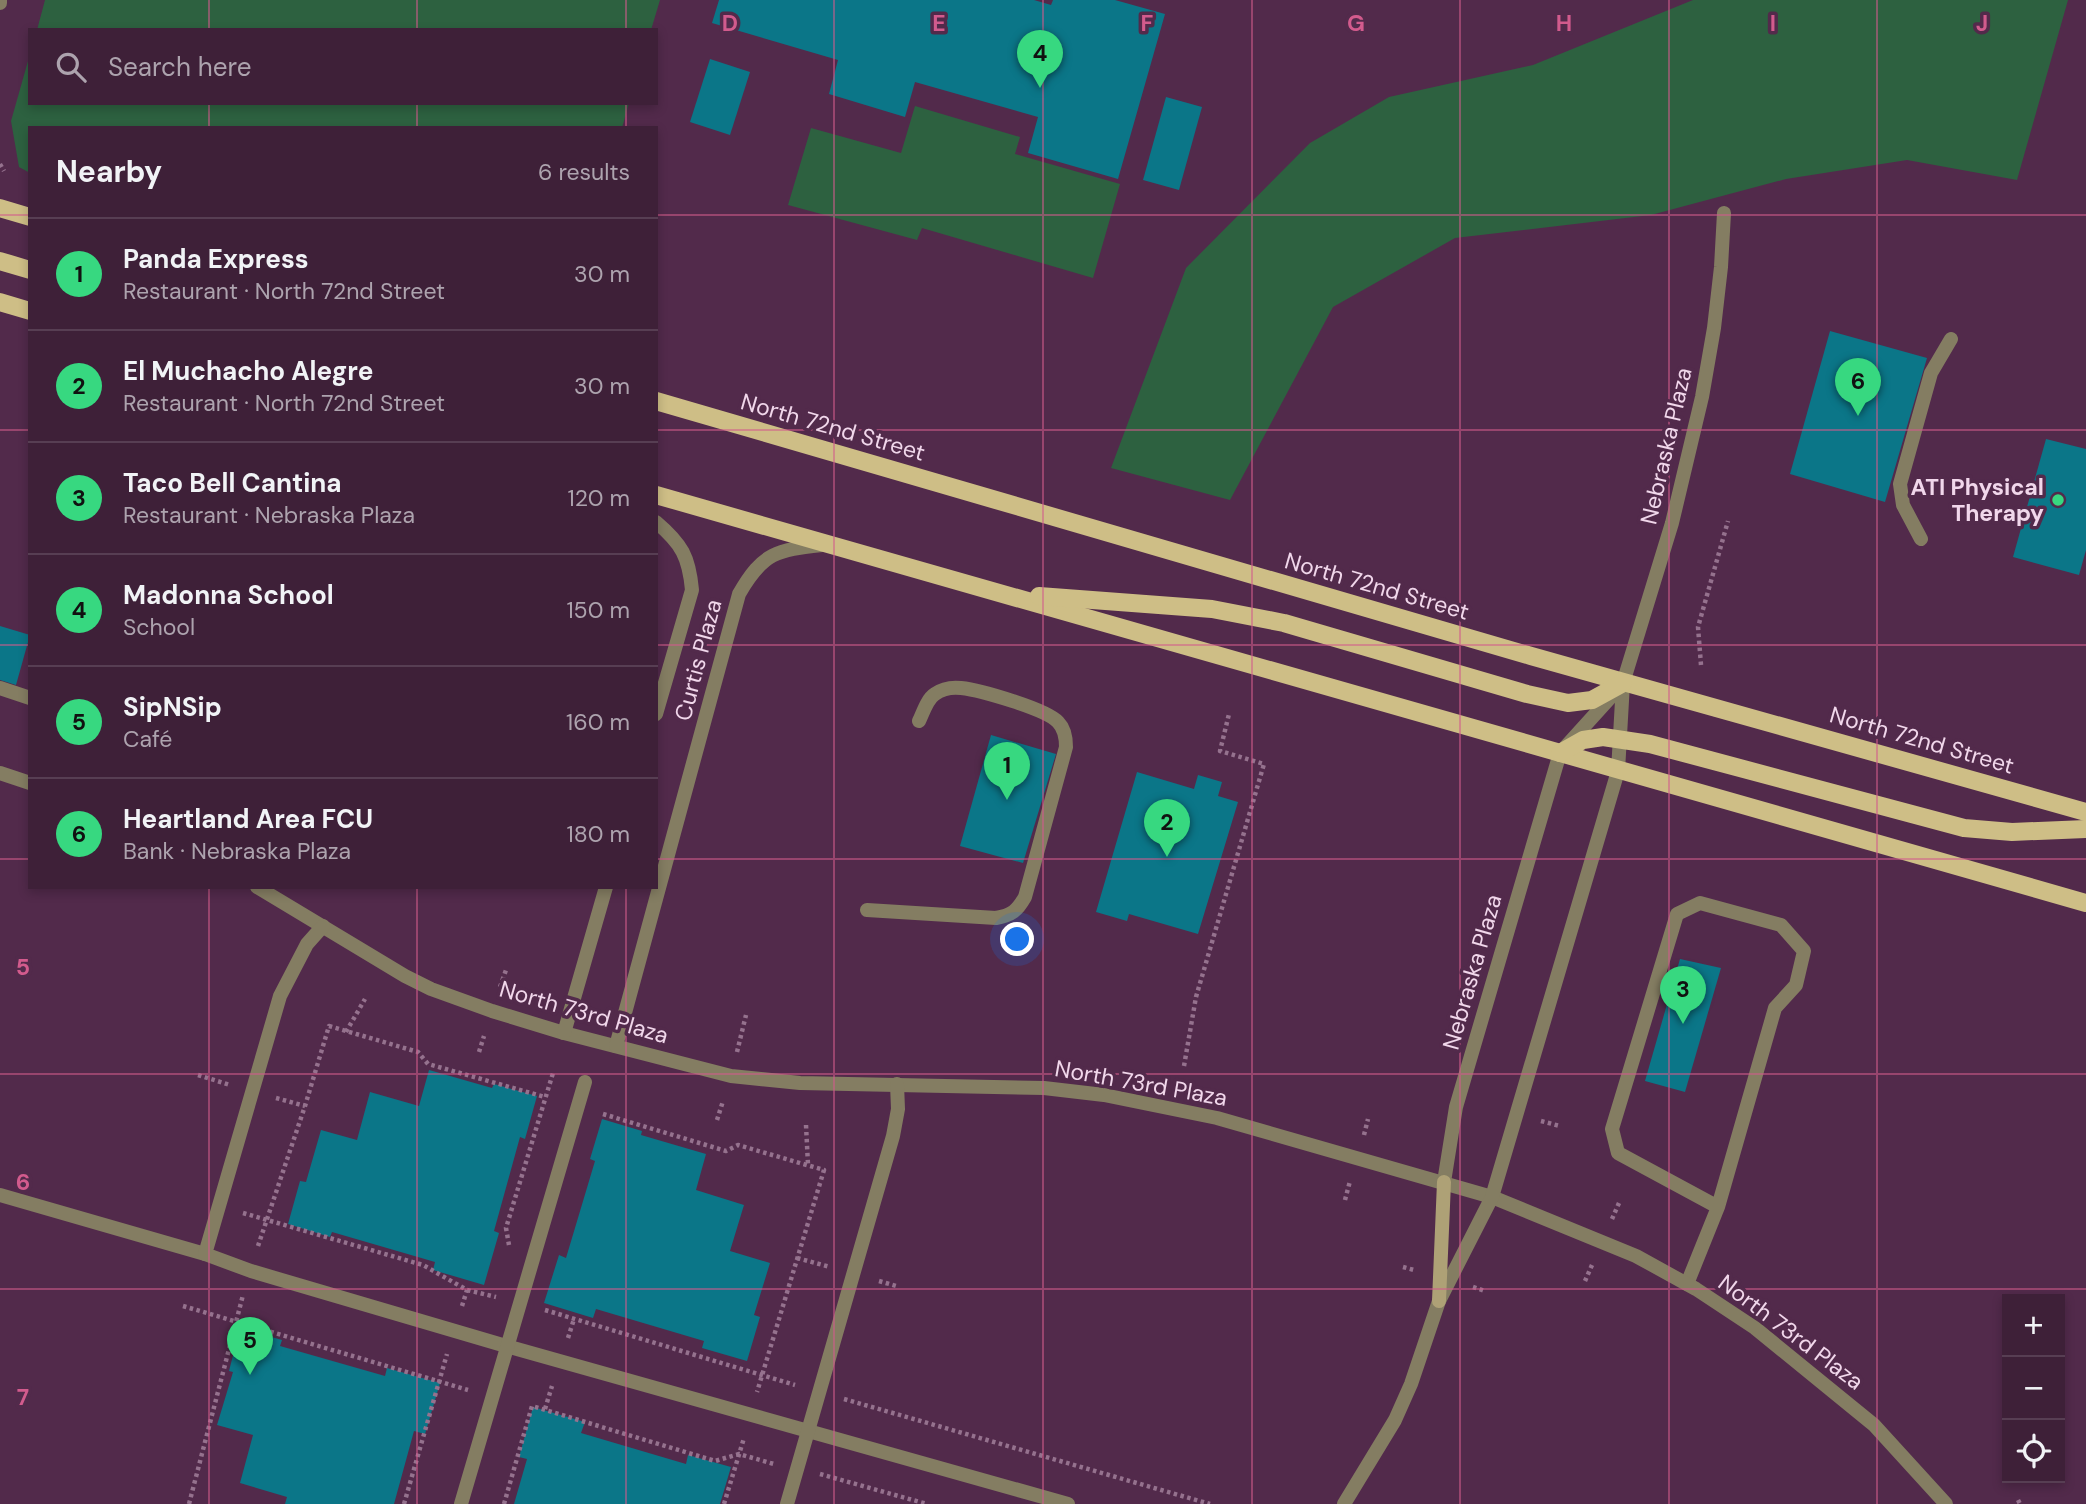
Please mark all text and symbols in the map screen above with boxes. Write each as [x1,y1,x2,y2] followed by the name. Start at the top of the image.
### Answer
[722,8,738,38] text: D
[932,8,946,38] text: E
[1141,8,1154,38] text: F
[1347,8,1365,38] text: G
[1556,8,1572,38] text: H
[1770,8,1776,38] text: I
[1976,8,1988,38] text: J
[28,28,658,105] search box
[1017,30,1063,88] pin: 4
[52,48,90,86] icon: search
[108,50,251,84] text: Search here
[56,152,162,191] text: Nearby
[538,157,630,187] text: 6 results
[123,242,309,276] text: Panda Express
[75,259,83,289] text: 1
[574,259,630,289] text: 30 m
[123,276,445,306] text: Restaurant · North 72nd Street
[123,354,373,388] text: El Muchacho Alegre
[1835,358,1881,416] pin: 6
[1633,365,1699,527] street label: Nebraska Plaza
[72,371,86,401] text: 2
[574,371,630,401] text: 30 m
[737,386,929,468] street label: North 72nd Street
[123,388,445,418] text: Restaurant · North 72nd Street
[123,466,342,500] text: Taco Bell Cantina
[1911,472,2044,528] place label: ATI Physical Therapy
[72,483,86,513] text: 3
[567,483,630,513] text: 120 m
[2050,492,2066,508] marker: ATI Physical Therapy
[123,500,415,530] text: Restaurant · Nebraska Plaza
[1281,545,1473,627] street label: North 72nd Street
[123,578,334,612] text: Madonna School
[72,595,86,625] text: 4
[566,595,630,625] text: 150 m
[667,596,729,724] street label: Curtis Plaza
[123,612,195,642] text: School
[123,690,222,724] text: SipNSip
[1826,699,2018,781] street label: North 72nd Street
[72,707,86,737] text: 5
[566,707,630,737] text: 160 m
[123,724,172,754] text: Café
[984,742,1030,800] pin: 1
[1144,799,1190,857] pin: 2
[123,802,373,836] text: Heartland Area FCU
[72,819,86,849] text: 6
[566,819,630,849] text: 180 m
[123,836,351,866] text: Bank · Nebraska Plaza
[1436,891,1508,1053] street label: Nebraska Plaza
[1000,922,1034,956] your location
[16,952,30,982] text: 5
[1660,966,1706,1024] pin: 3
[496,974,672,1050] street label: North 73rd Plaza
[1053,1053,1229,1113] street label: North 73rd Plaza
[16,1167,30,1197] text: 6
[1712,1268,1870,1396] street label: North 73rd Plaza
[2002,1294,2065,1483] map controls
[2002,1294,2065,1357] button: +
[227,1317,273,1375] pin: 5
[2002,1357,2065,1420] button: −
[17,1382,29,1412] text: 7
[2002,1420,2065,1483] button: locate

